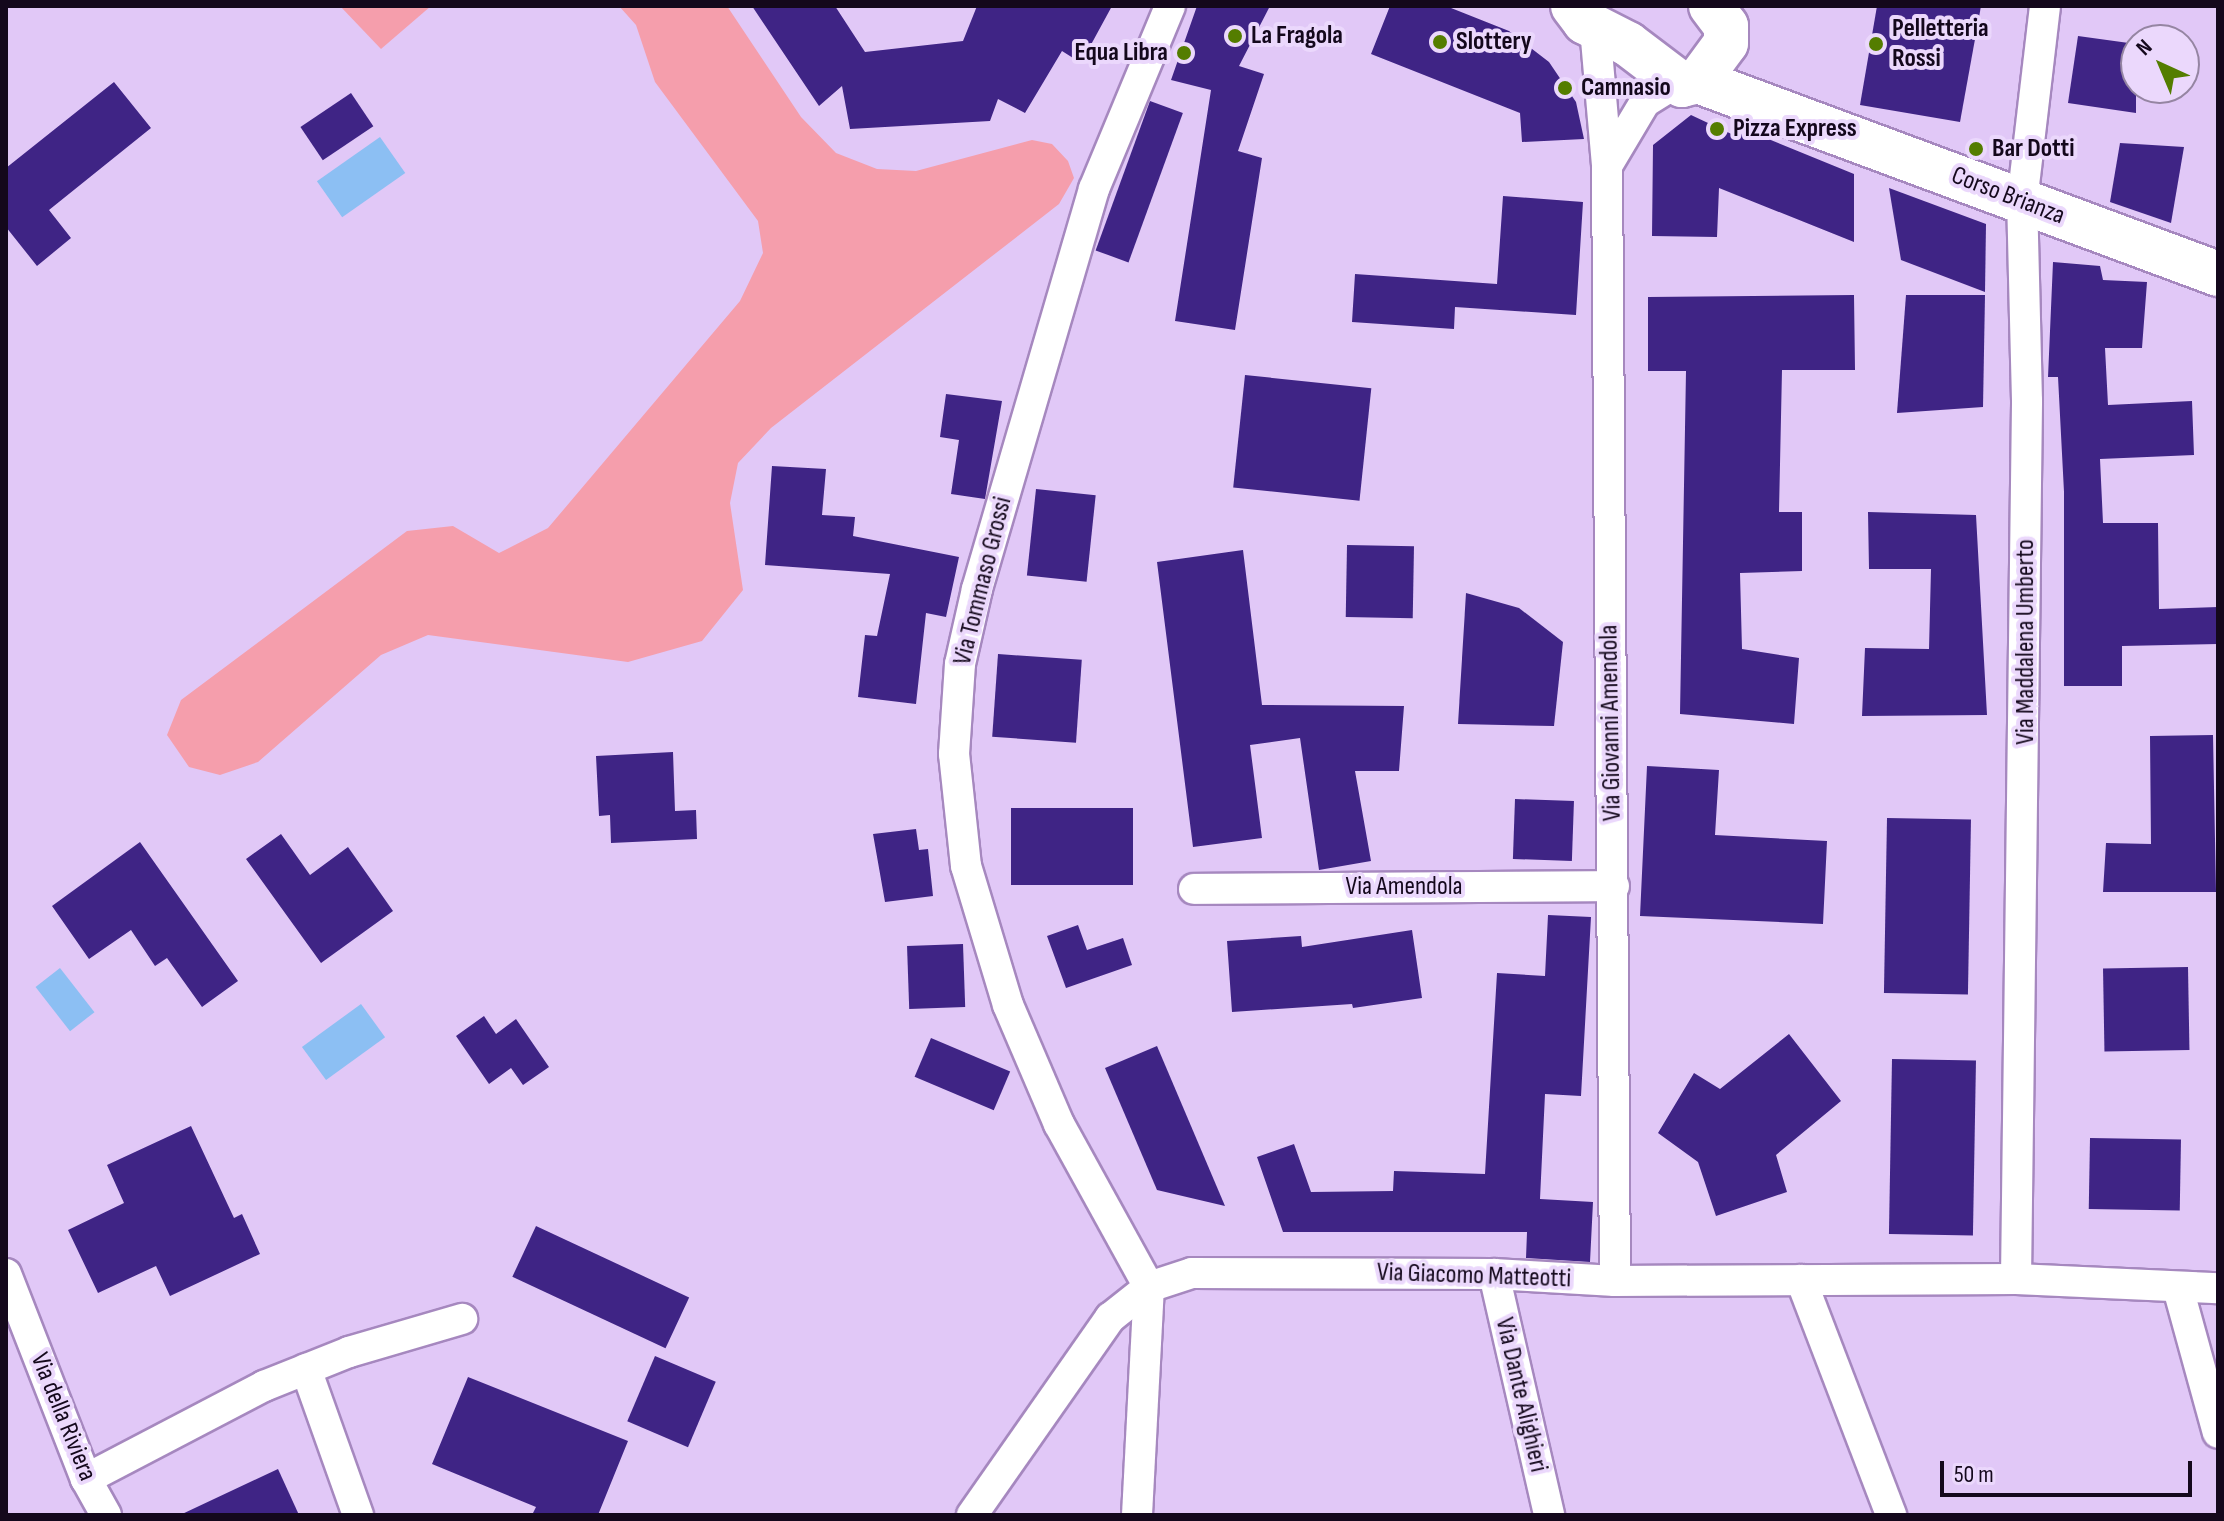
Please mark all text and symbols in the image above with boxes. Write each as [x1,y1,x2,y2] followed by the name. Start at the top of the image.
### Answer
[1892,13,1989,74] place label: Pelletteria Rossi
[1251,20,1343,52] place label: La Fragola
[2120,24,2200,104] north arrow
[1456,26,1532,58] place label: Slottery
[1226,27,1244,45] marker: La Fragola
[1431,33,1449,51] marker: Slottery
[2131,34,2158,62] text: N
[1867,35,1885,53] marker: Pelletteria Rossi
[1074,37,1168,69] place label: Equa Libra
[1175,44,1193,62] marker: Equa Libra
[1581,72,1671,104] place label: Camnasio
[1556,79,1574,97] marker: Camnasio
[1733,113,1857,145] place label: Pizza Express
[1708,120,1726,138] marker: Pizza Express
[1992,133,2074,165] place label: Bar Dotti
[1967,140,1985,158] marker: Bar Dotti
[1947,160,2069,232] street label: Corso Brianza
[947,494,1019,668] street label: Via Tommaso Grossi
[2010,539,2042,745] street label: Via Maddalena Umberto
[1594,625,1628,821] street label: Via Giovanni Amendola
[1345,871,1463,903] street label: Via Amendola
[1376,1257,1572,1295] street label: Via Giacomo Matteotti
[1488,1315,1554,1475] street label: Via Dante Alighieri
[23,1349,103,1485] street label: Via della Riviera
[1944,1445,2196,1495] scale bar
[1954,1460,1994,1489] text: 50 m

